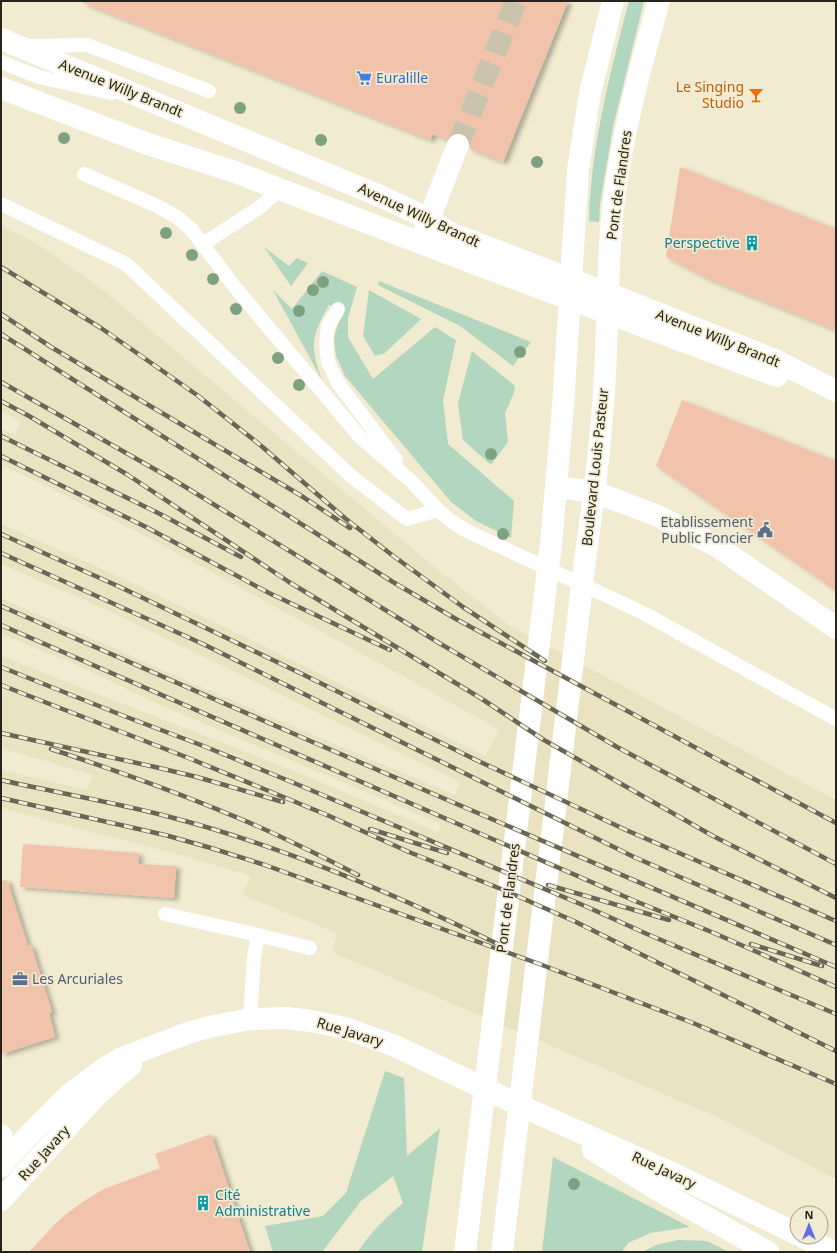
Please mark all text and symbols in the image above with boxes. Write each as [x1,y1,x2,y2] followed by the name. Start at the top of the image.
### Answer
[56,54,186,121] street label: Avenue Willy Brandt
[376,68,428,87] place label: Euralille
[355,69,373,87] supermarket icon: Euralille
[676,77,744,112] place label: Le Singing Studio
[747,86,765,104] bar icon: Le Singing Studio
[601,129,636,241] street label: Pont de Flandres
[355,178,483,251] street label: Avenue Willy Brandt
[664,233,740,252] place label: Perspective
[743,234,761,252] building icon: Perspective
[653,304,783,371] street label: Avenue Willy Brandt
[577,387,612,547] street label: Boulevard Louis Pasteur
[660,512,753,547] place label: Etablissement Public Foncier
[756,521,774,539] public building icon: Etablissement Public Foncier
[491,842,524,954] street label: Pont de Flandres
[32,969,123,988] place label: Les Arcuriales
[11,970,29,988] office icon: Les Arcuriales
[315,1012,386,1051] street label: Rue Javary
[14,1120,74,1184] street label: Rue Javary
[629,1146,700,1193] street label: Rue Javary
[215,1185,310,1220] place label: Cité Administrative
[194,1194,212,1212] building icon: Cité Administrative
[789,1205,829,1245] north arrow
[805,1207,813,1222] text: N

